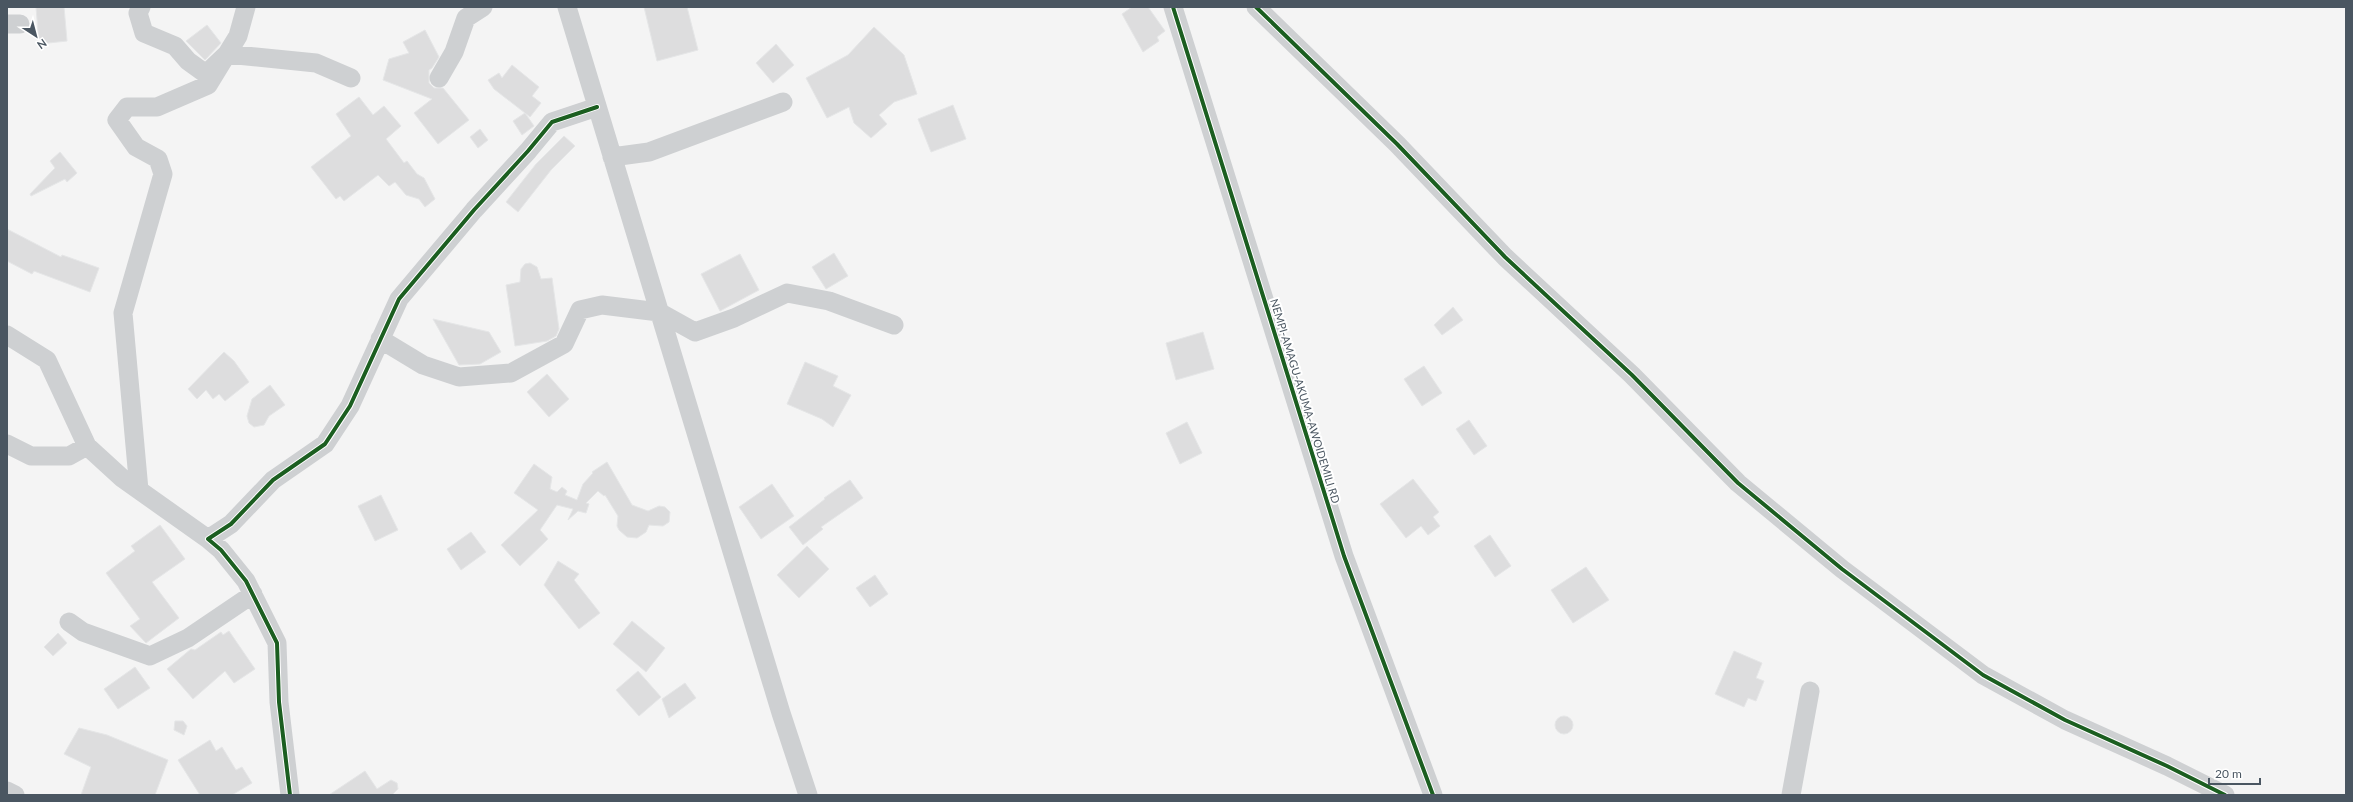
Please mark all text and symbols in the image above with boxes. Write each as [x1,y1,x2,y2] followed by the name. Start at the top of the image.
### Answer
[16,16,56,56] north arrow
[35,37,49,52] text: N
[1268,297,1343,505] street label: NEMPI-AMAGU-AKUMA-AWOIDEMILI RD
[2209,760,2260,786] scale bar
[2215,766,2242,781] text: 20 m

